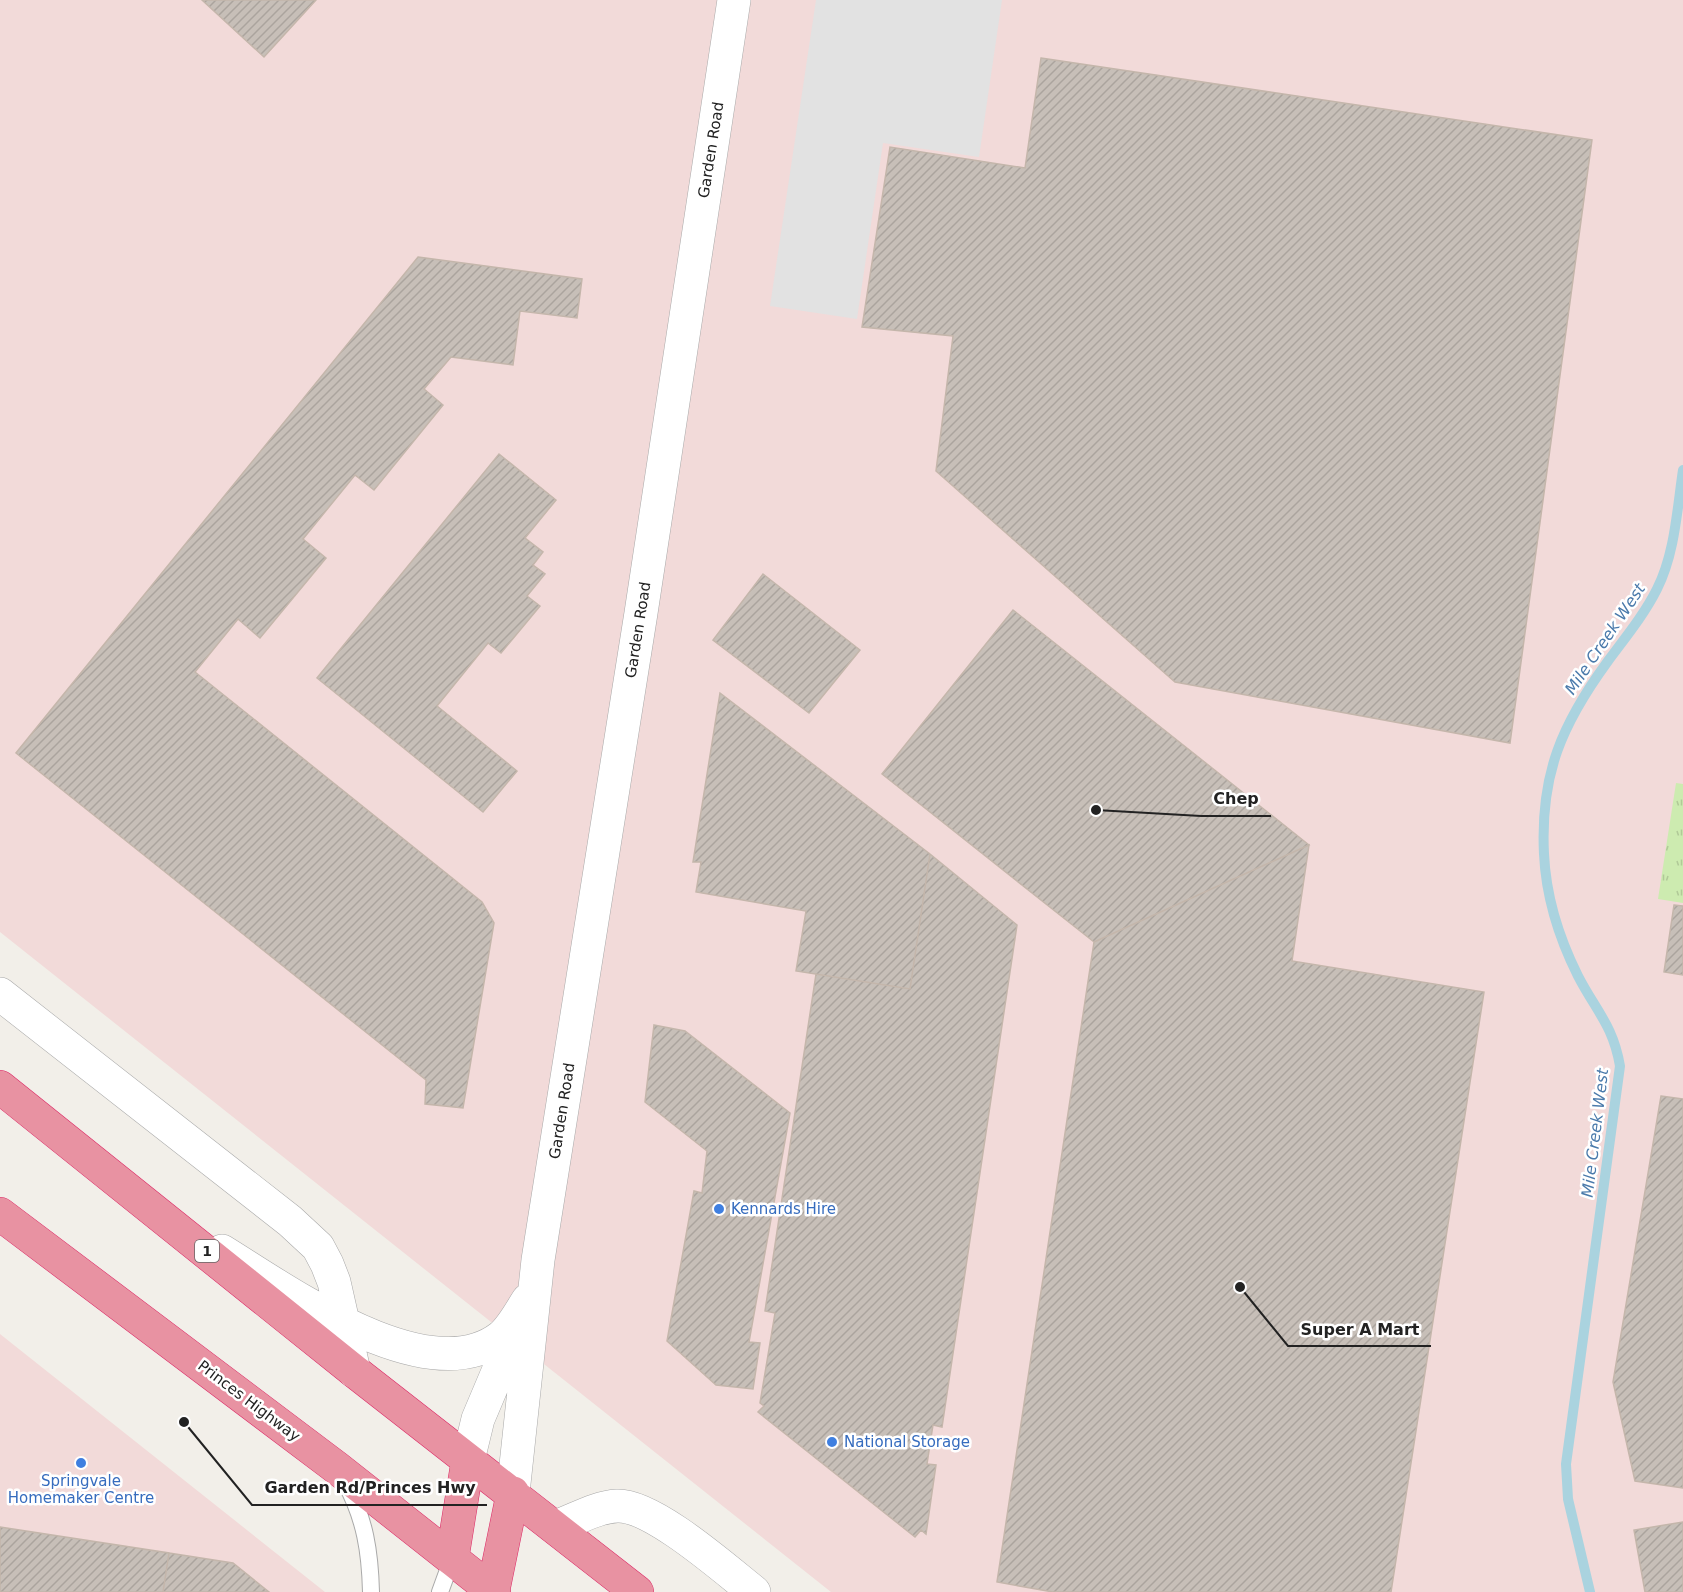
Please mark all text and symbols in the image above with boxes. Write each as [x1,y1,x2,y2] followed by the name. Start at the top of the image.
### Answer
[694,100,728,200] street label: Garden Road
[1561,579,1650,698] water label: Mile Creek West
[621,580,655,680] street label: Garden Road
[1201,782,1271,816] callout: Chep
[1213,789,1259,808] text: Chep
[545,1061,579,1161] street label: Garden Road
[1578,1067,1612,1199] water label: Mile Creek West
[731,1200,836,1218] place label: Kennards Hire
[712,1202,726,1216] marker: Kennards Hire
[195,1240,219,1262] road number: 1
[1288,1312,1431,1346] callout: Super A Mart
[1301,1320,1420,1339] text: Super A Mart
[194,1357,304,1445] street label: Princes Highway
[844,1433,970,1451] place label: National Storage
[825,1435,839,1449] marker: National Storage
[74,1456,88,1470] marker: Springvale Homemaker Centre
[252,1471,487,1505] callout: Garden Rd/Princes Hwy
[8,1472,154,1507] place label: Springvale Homemaker Centre
[264,1478,476,1497] text: Garden Rd/Princes Hwy

